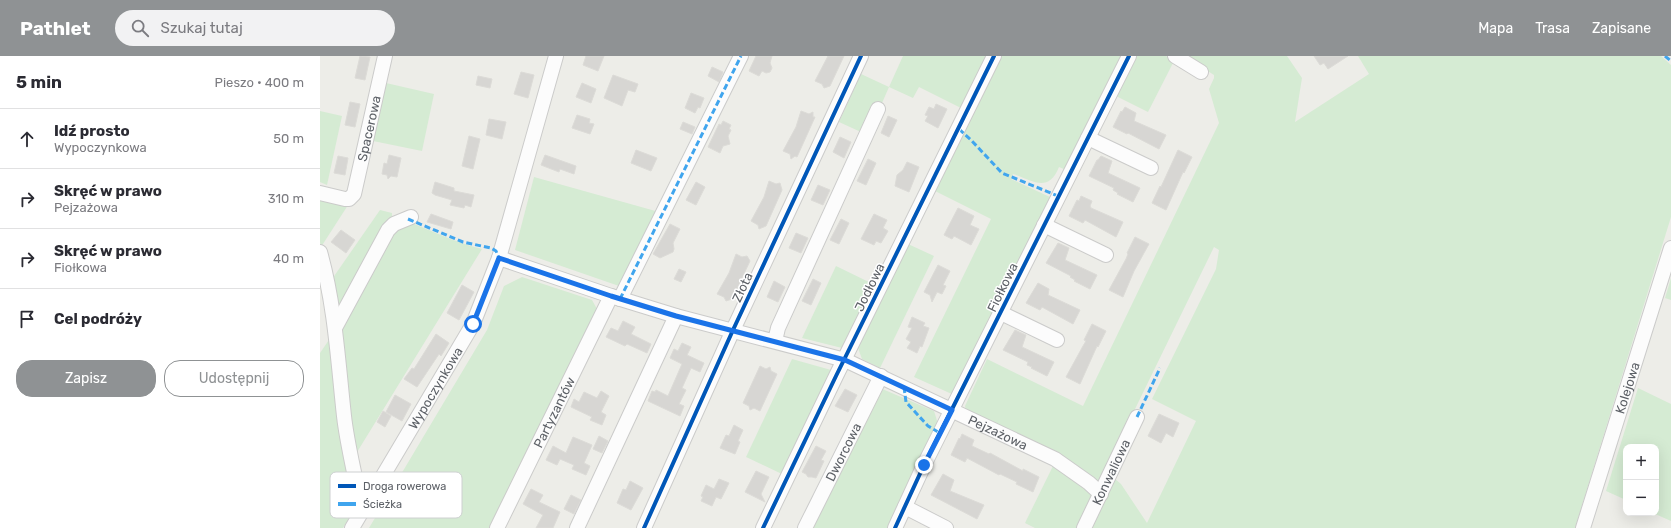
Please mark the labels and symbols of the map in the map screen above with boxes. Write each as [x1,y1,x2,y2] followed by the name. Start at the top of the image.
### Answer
[355,94,384,163] street label: Spacerowa
[984,260,1021,314] street label: Fiołkowa
[851,261,888,314] street label: Jodłowa
[729,270,756,304] street label: Złota
[464,315,482,333] route start
[405,344,466,432] street label: Wypoczynkowa
[1612,360,1643,416] street label: Kolejowa
[531,375,578,450] street label: Partyzantów
[966,412,1030,453] street label: Pejzażowa
[823,420,864,484] street label: Dworcowa
[1089,437,1133,508] street label: Konwaliowa
[915,456,933,474] route end
[330,472,462,518] legend
[363,480,446,493] text: Droga rowerowa
[363,498,402,511] text: Ścieżka

